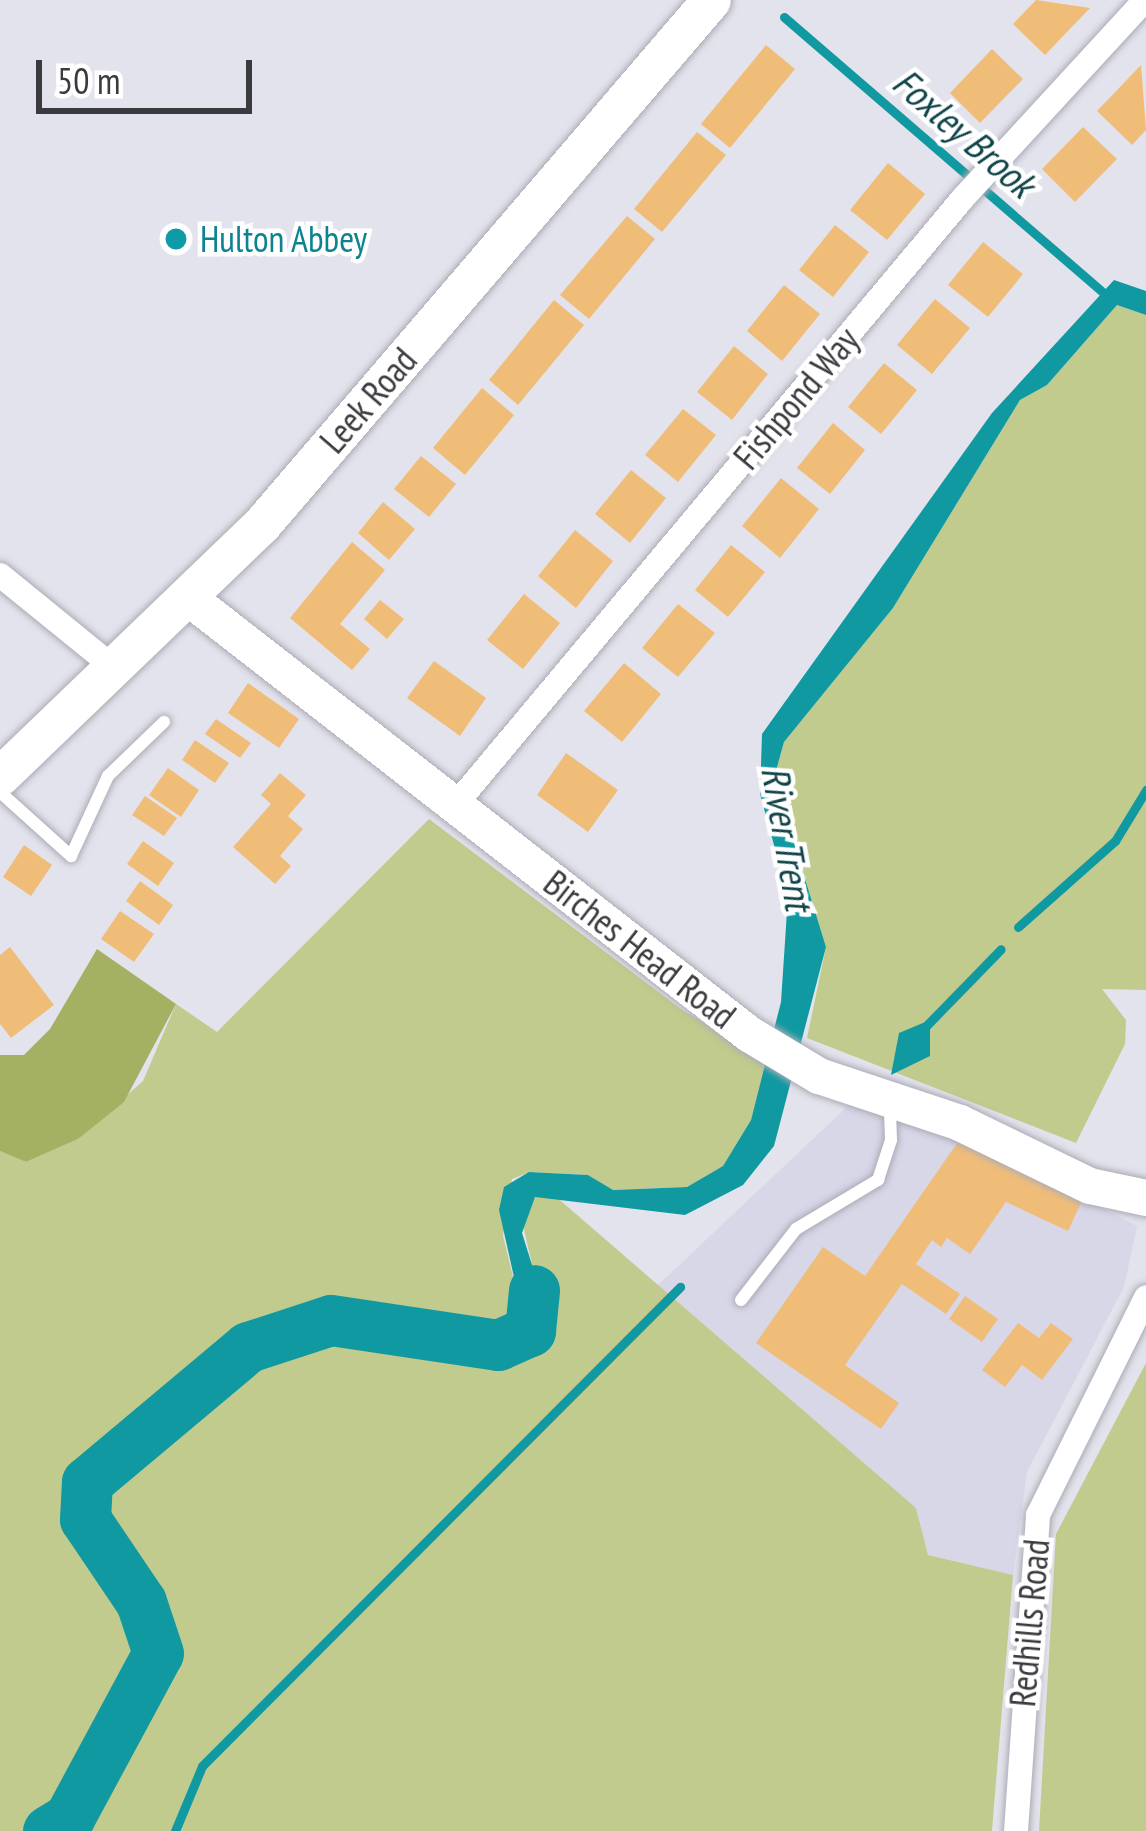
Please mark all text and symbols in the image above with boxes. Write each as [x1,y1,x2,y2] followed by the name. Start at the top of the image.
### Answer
[42,36,258,110] scale bar
[57,57,120,104] text: 50 m
[883,58,1045,208] water label: Foxley Brook
[200,217,368,261] place label: Hulton Abbey
[163,226,189,252] marker: Hulton Abbey
[724,318,868,478] street label: Fishpond Way
[310,338,426,462] street label: Leek Road
[751,762,823,914] water label: River Trent
[536,861,744,1037] street label: Birches Head Road
[1000,1537,1058,1709] street label: Redhills Road

